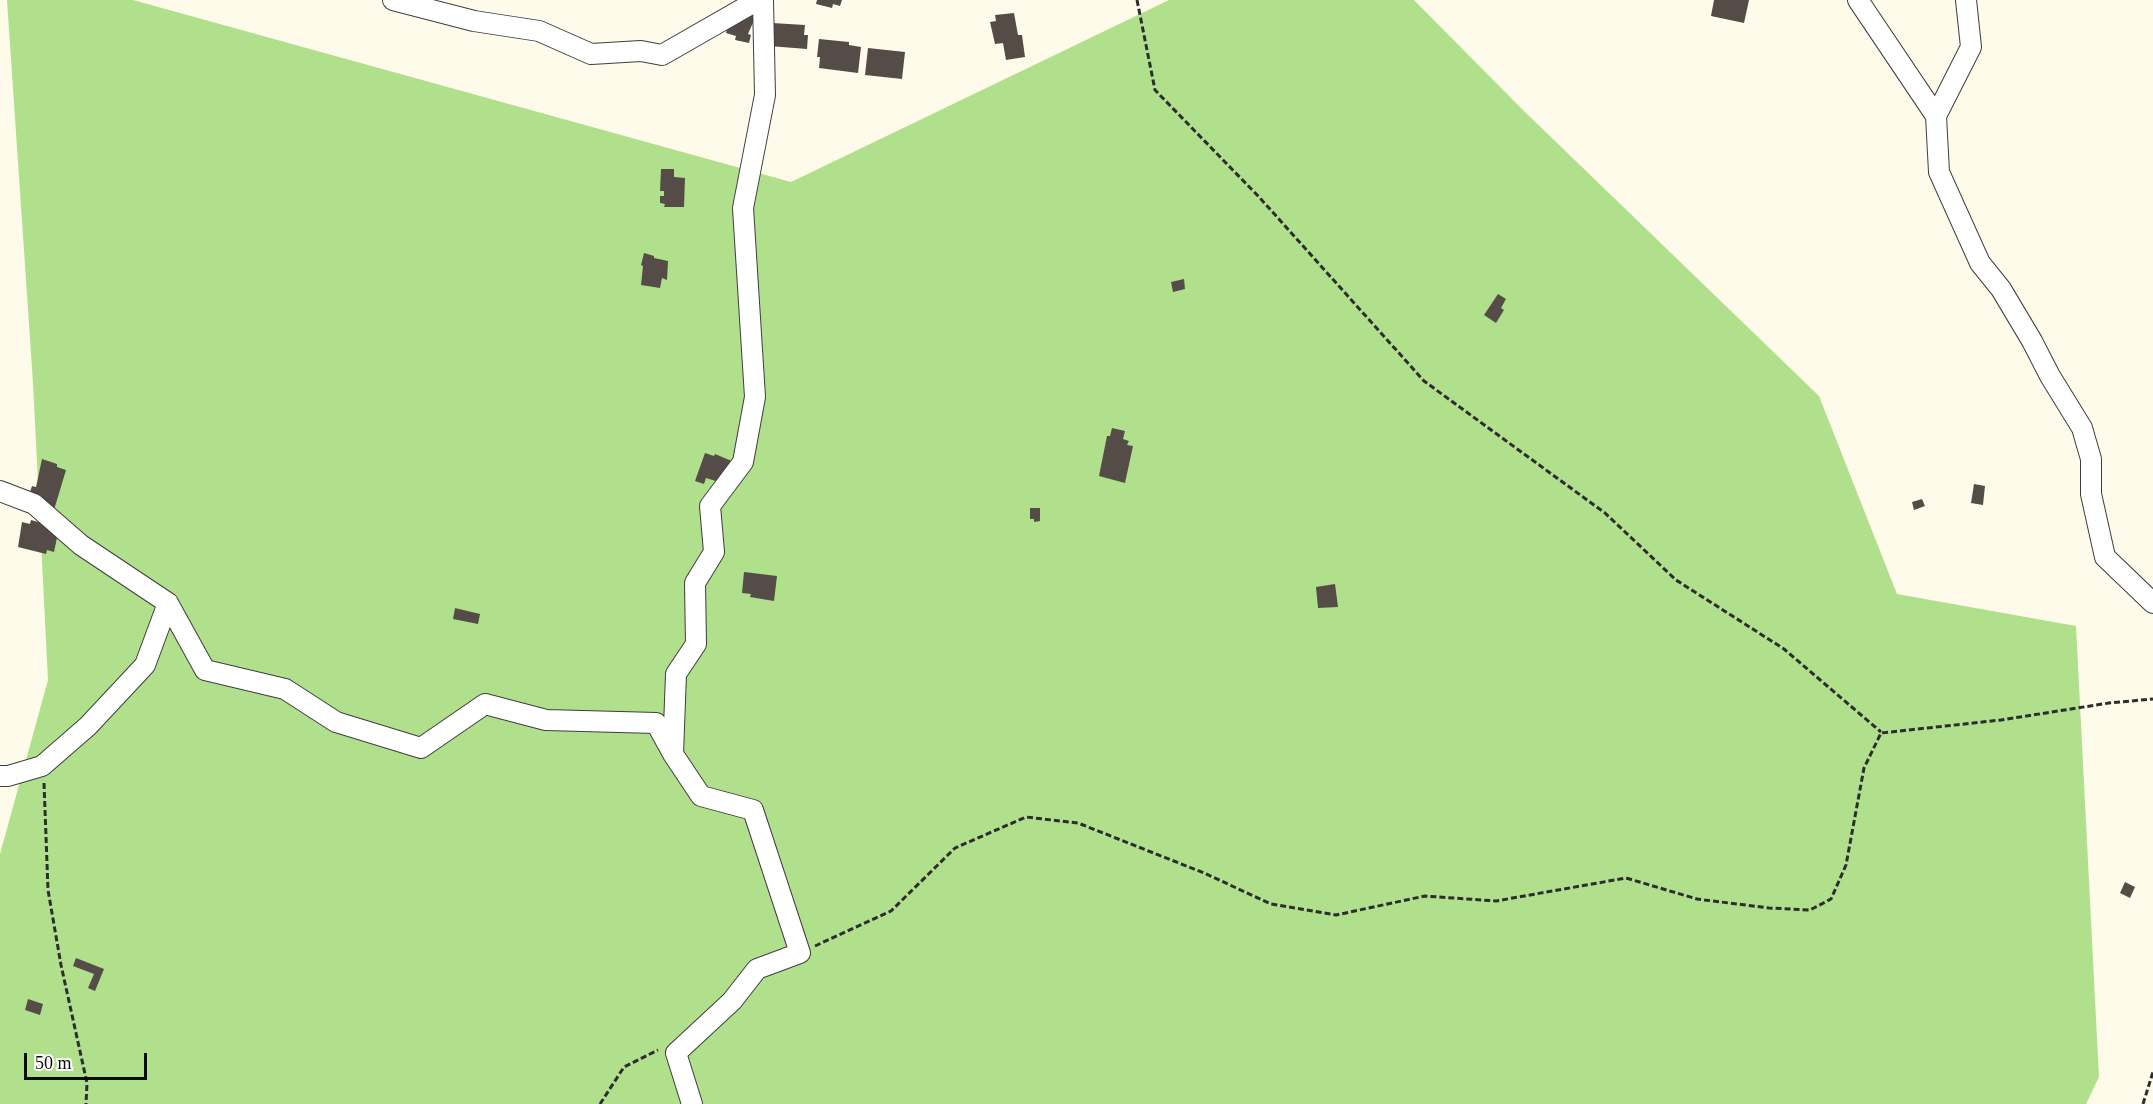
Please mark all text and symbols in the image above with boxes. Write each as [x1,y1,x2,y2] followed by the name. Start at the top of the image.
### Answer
[27,1041,150,1079] scale bar
[35,1053,72,1073] text: 50 m

